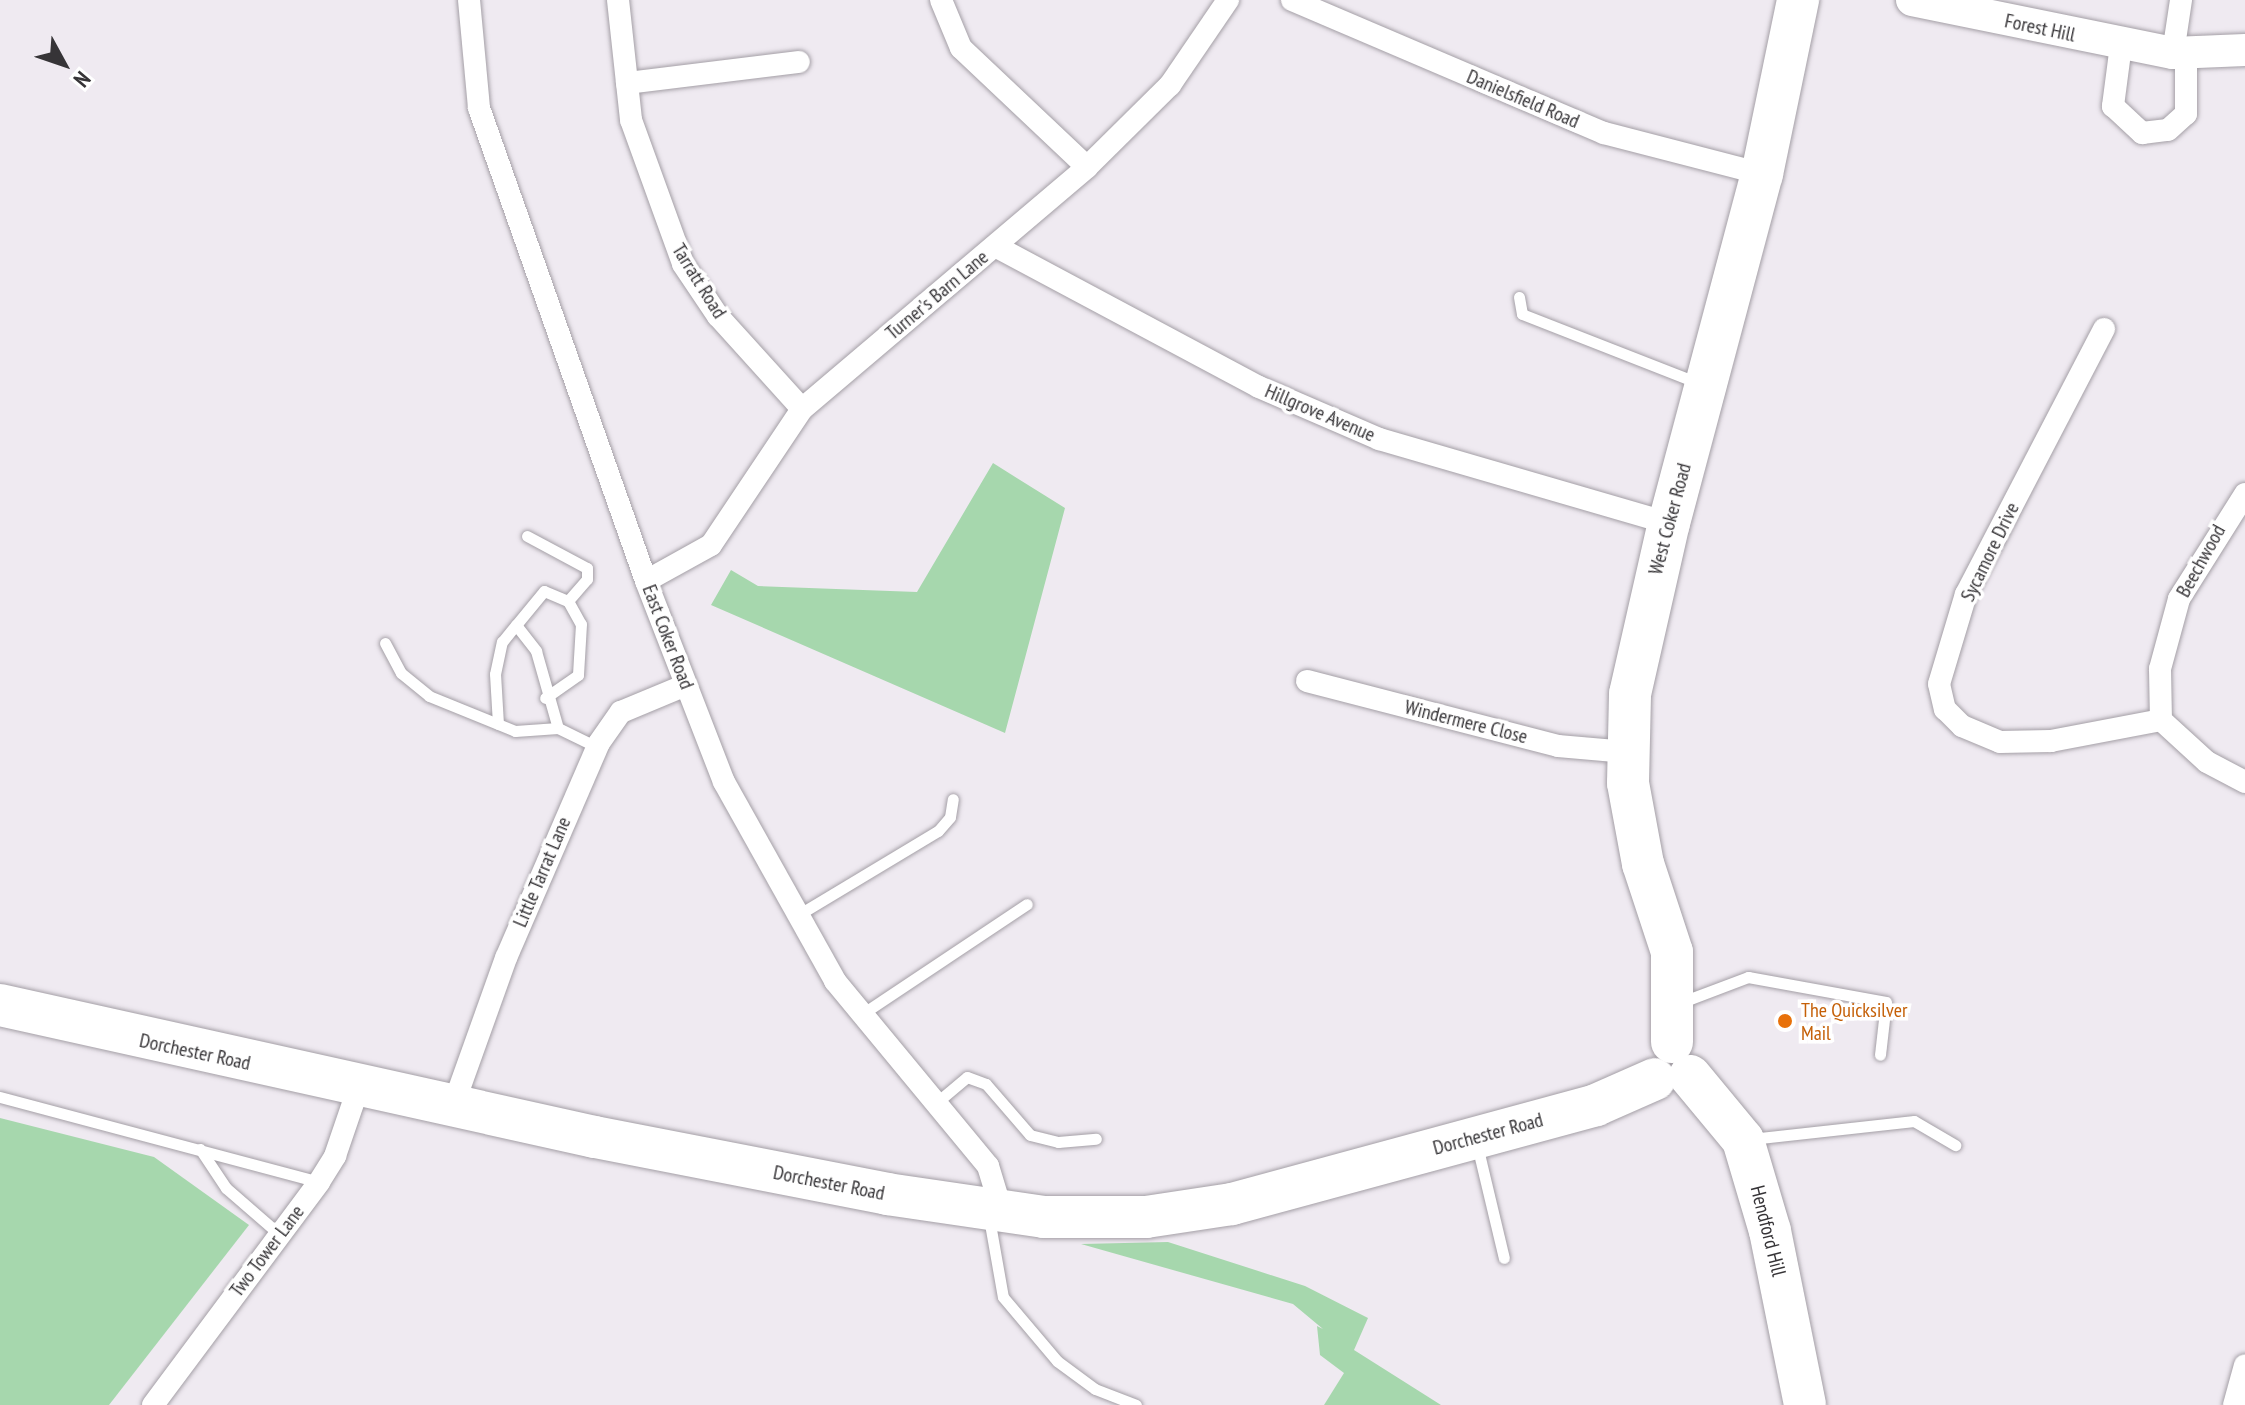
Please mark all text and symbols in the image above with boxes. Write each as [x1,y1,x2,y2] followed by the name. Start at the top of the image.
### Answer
[2003,9,2077,47] street label: Forest Hill
[24,24,104,104] north arrow
[1463,65,1583,133] street label: Danielsfield Road
[68,66,97,93] text: N
[667,239,731,323] street label: Tarratt Road
[881,245,993,345] street label: Turner's Barn Lane
[1261,379,1379,447] street label: Hillgrove Avenue
[1644,461,1696,577] street label: West Coker Road
[1956,499,2024,605] street label: Sycamore Drive
[2171,521,2231,601] street label: Beechwood
[637,581,699,693] street label: East Coker Road
[1402,695,1530,749] street label: Windermere Close
[508,813,576,931] street label: Little Tarrat Lane
[1801,998,1907,1045] place label: The Quicksilver Mail
[1776,1012,1794,1030] marker: The Quicksilver Mail
[137,1029,253,1075] street label: Dorchester Road
[1430,1108,1546,1160] street label: Dorchester Road
[771,1160,887,1206] street label: Dorchester Road
[1745,1183,1791,1279] street label: Hendford Hill
[225,1200,309,1302] street label: Two Tower Lane

